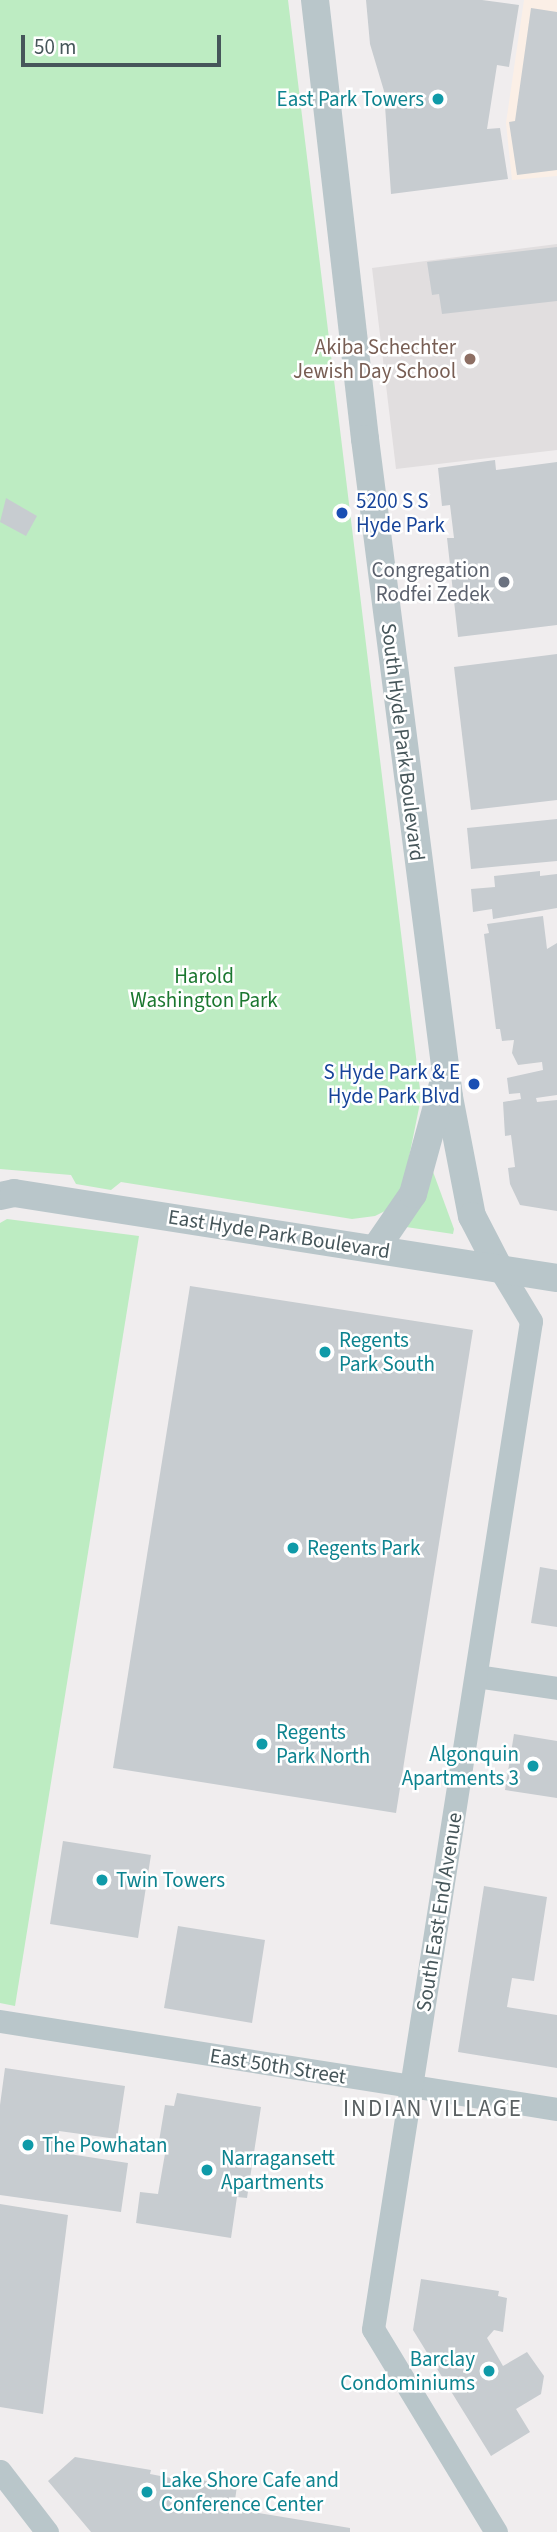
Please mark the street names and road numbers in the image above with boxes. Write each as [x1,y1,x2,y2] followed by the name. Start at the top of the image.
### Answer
[376,622,430,862] street label: South Hyde Park Boulevard
[166,1204,392,1264] street label: East Hyde Park Boulevard
[411,1811,467,2013] street label: South East End Avenue
[208,2043,348,2089] street label: East 50th Street

